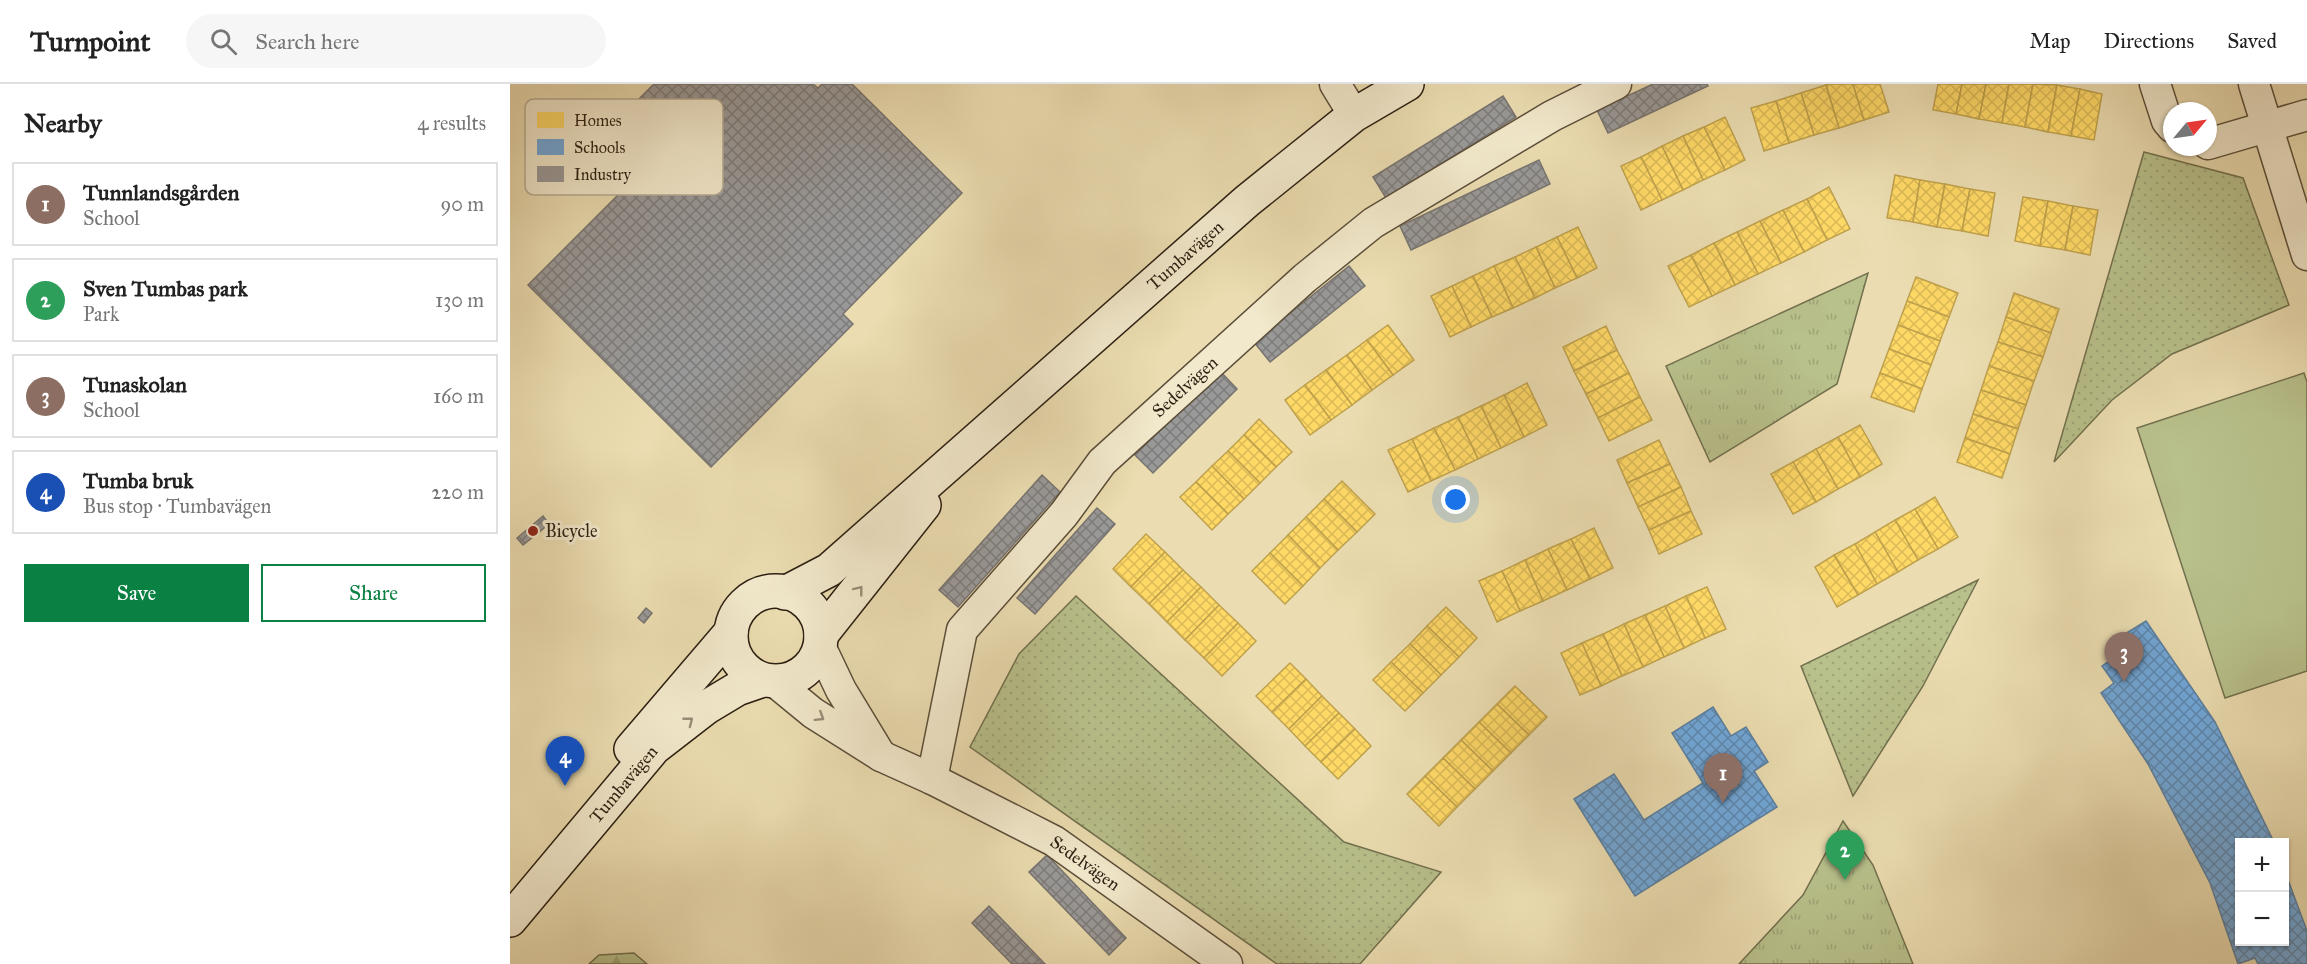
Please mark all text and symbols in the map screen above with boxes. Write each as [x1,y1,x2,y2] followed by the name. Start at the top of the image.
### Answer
[186,14,606,68] search box
[30,24,150,59] text: Turnpoint
[207,25,240,58] icon: search
[255,28,359,55] text: Search here
[2030,28,2071,54] text: Map
[2104,28,2194,54] text: Directions
[2227,28,2277,54] text: Saved
[525,99,723,195] legend
[2163,102,2217,156] north arrow
[24,107,102,139] text: Nearby
[417,111,486,135] text: 4 results
[574,111,622,130] text: Homes
[574,138,625,157] text: Schools
[574,165,632,184] text: Industry
[83,179,239,206] text: Tunnlandsgården
[42,192,49,216] text: 1
[441,192,484,216] text: 90 m
[83,206,140,230] text: School
[1143,216,1228,295] street label: Tumbavägen
[83,275,248,302] text: Sven Tumbas park
[41,288,50,312] text: 2
[435,288,484,312] text: 130 m
[83,302,119,326] text: Park
[1148,351,1223,422] street label: Sedelvägen
[83,371,187,398] text: Tunaskolan
[42,384,50,408] text: 3
[433,384,484,408] text: 160 m
[83,398,140,422] text: School
[83,467,193,494] text: Tumba bruk
[40,480,51,504] text: 4
[432,480,484,504] text: 220 m
[1441,485,1470,514] your location
[83,494,271,518] text: Bus stop · Tumbavägen
[545,520,598,542] place label: Bicycle
[526,524,540,538] marker: Bicycle
[24,564,249,622] button: Save
[261,564,486,622] button: Share
[851,586,862,597] one-way arrow
[2104,632,2144,682] pin: 3
[813,710,824,721] one-way arrow
[682,717,693,728] one-way arrow
[546,736,584,786] pin: 4
[585,741,663,828] street label: Tumbavägen
[1704,754,1742,803] pin: 1
[1826,830,1864,880] pin: 2
[1046,831,1125,896] street label: Sedelvägen
[2235,838,2289,946] map controls
[2235,838,2289,892] button: +
[2235,892,2289,946] button: −

